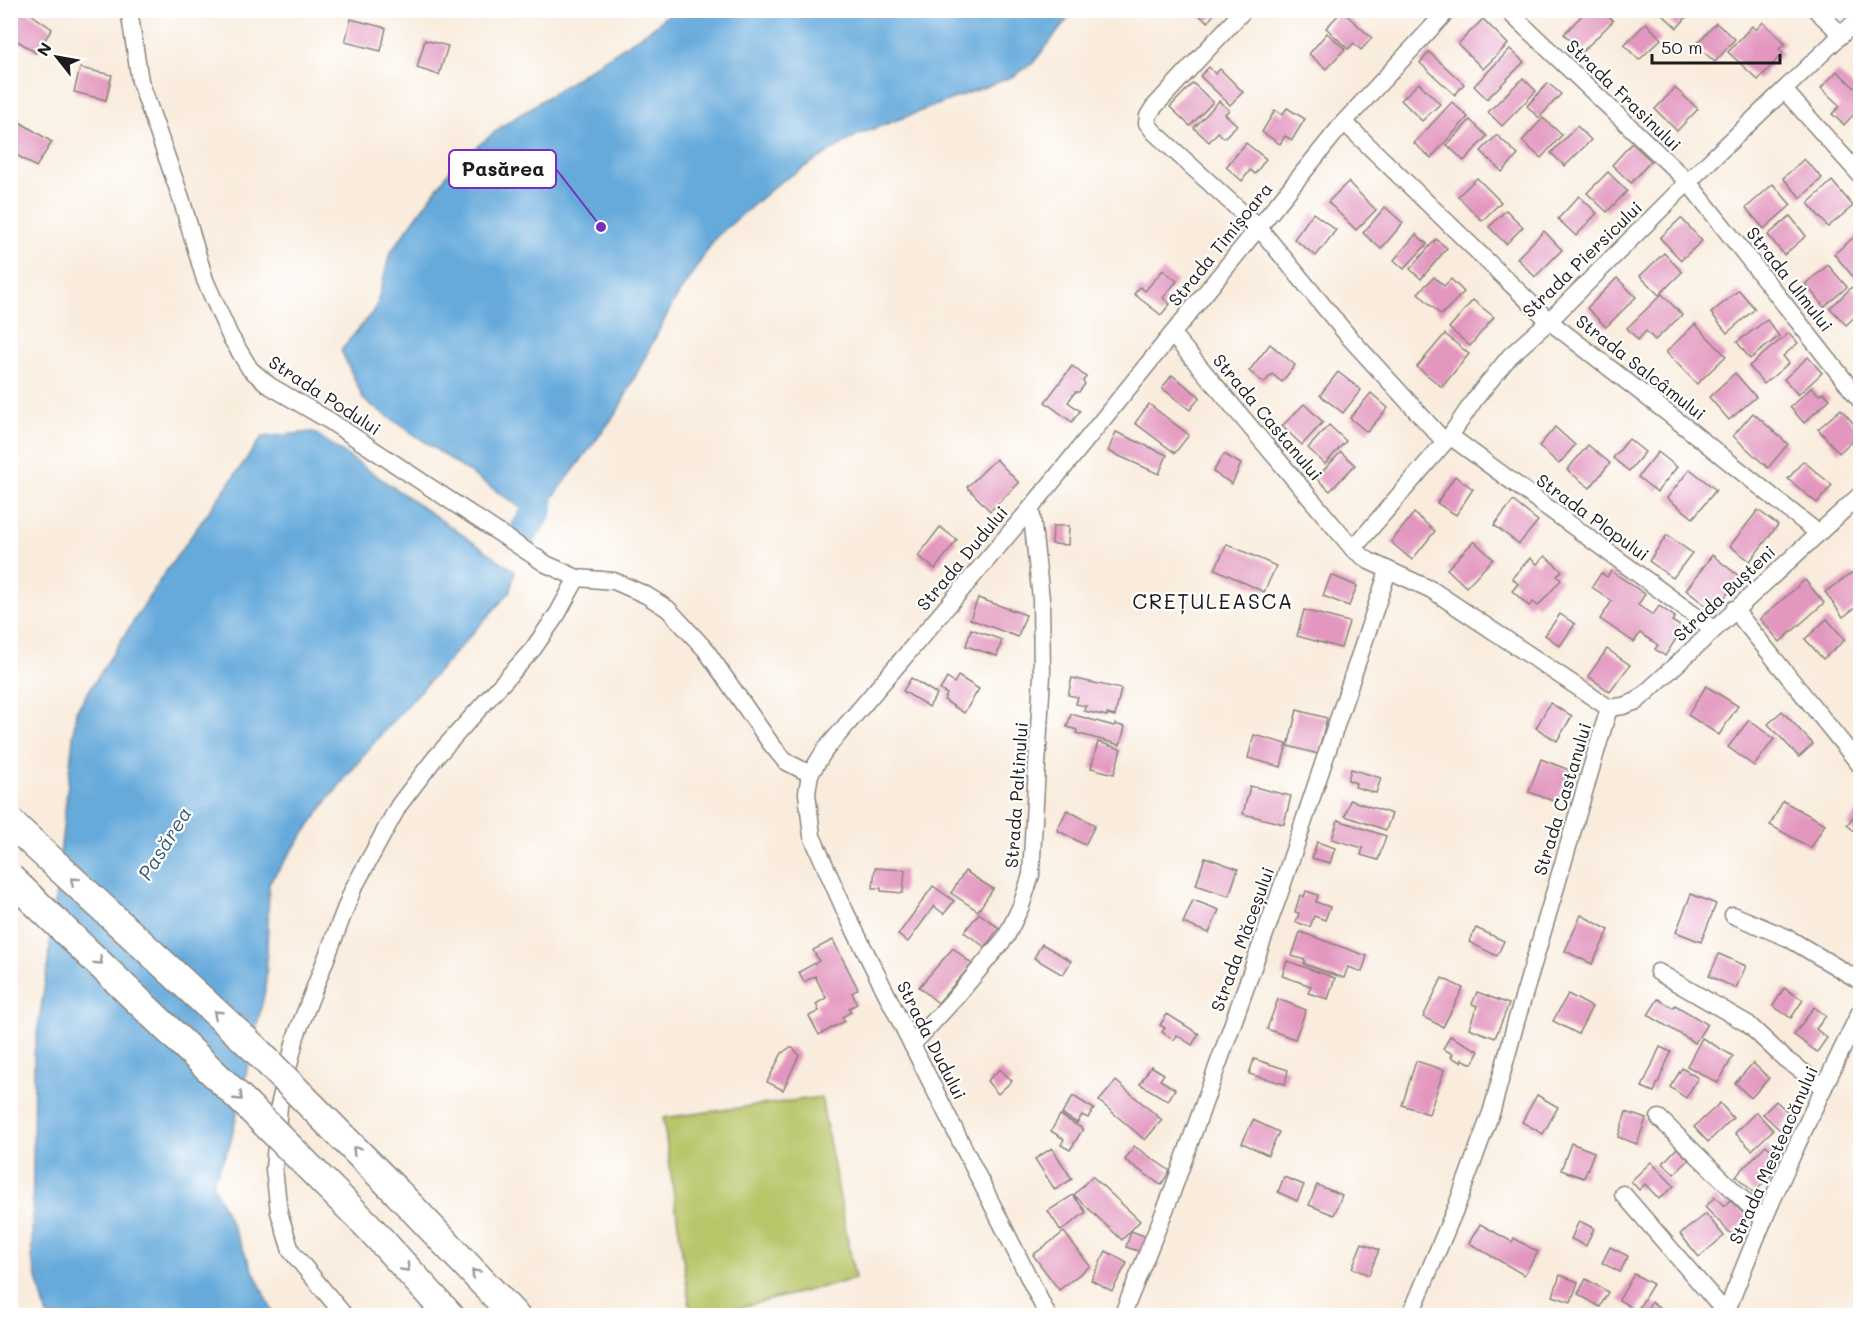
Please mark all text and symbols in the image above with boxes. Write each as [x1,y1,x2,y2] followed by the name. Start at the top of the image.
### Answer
[27,27,87,87] north arrow
[1652,27,1780,65] scale bar
[1561,34,1687,156] street label: Strada Frasinului
[1661,35,1703,59] text: 50 m
[32,38,56,60] text: N
[449,150,556,188] callout: Pasărea
[462,155,544,181] text: Pasărea
[1163,177,1277,311] street label: Strada Timișoara
[1517,196,1647,322] street label: Strada Piersicului
[1741,221,1839,337] street label: Strada Ulmului
[1571,309,1711,425] street label: Strada Salcâmului
[1208,349,1328,485] street label: Strada Castanului
[264,350,386,440] street label: Strada Podului
[1532,468,1654,566] street label: Strada Plopului
[911,500,1013,616] street label: Strada Dudului
[1668,540,1780,646] street label: Strada Bușteni
[1132,587,1294,615] district label: CREȚULEASCA
[1527,720,1597,878] street label: Strada Castanului
[999,721,1033,869] street label: Strada Paltinului
[131,801,197,885] water label: Pasărea
[1205,863,1279,1015] street label: Strada Măceșului
[71,877,81,888] one-way arrow
[92,954,102,965] one-way arrow
[892,977,972,1103] street label: Strada Dudului
[213,1010,224,1021] one-way arrow
[1723,1062,1823,1248] street label: Strada Mesteacănului
[231,1089,242,1100] one-way arrow
[353,1146,363,1157] one-way arrow
[399,1261,410,1272] one-way arrow
[471,1269,482,1280] one-way arrow

